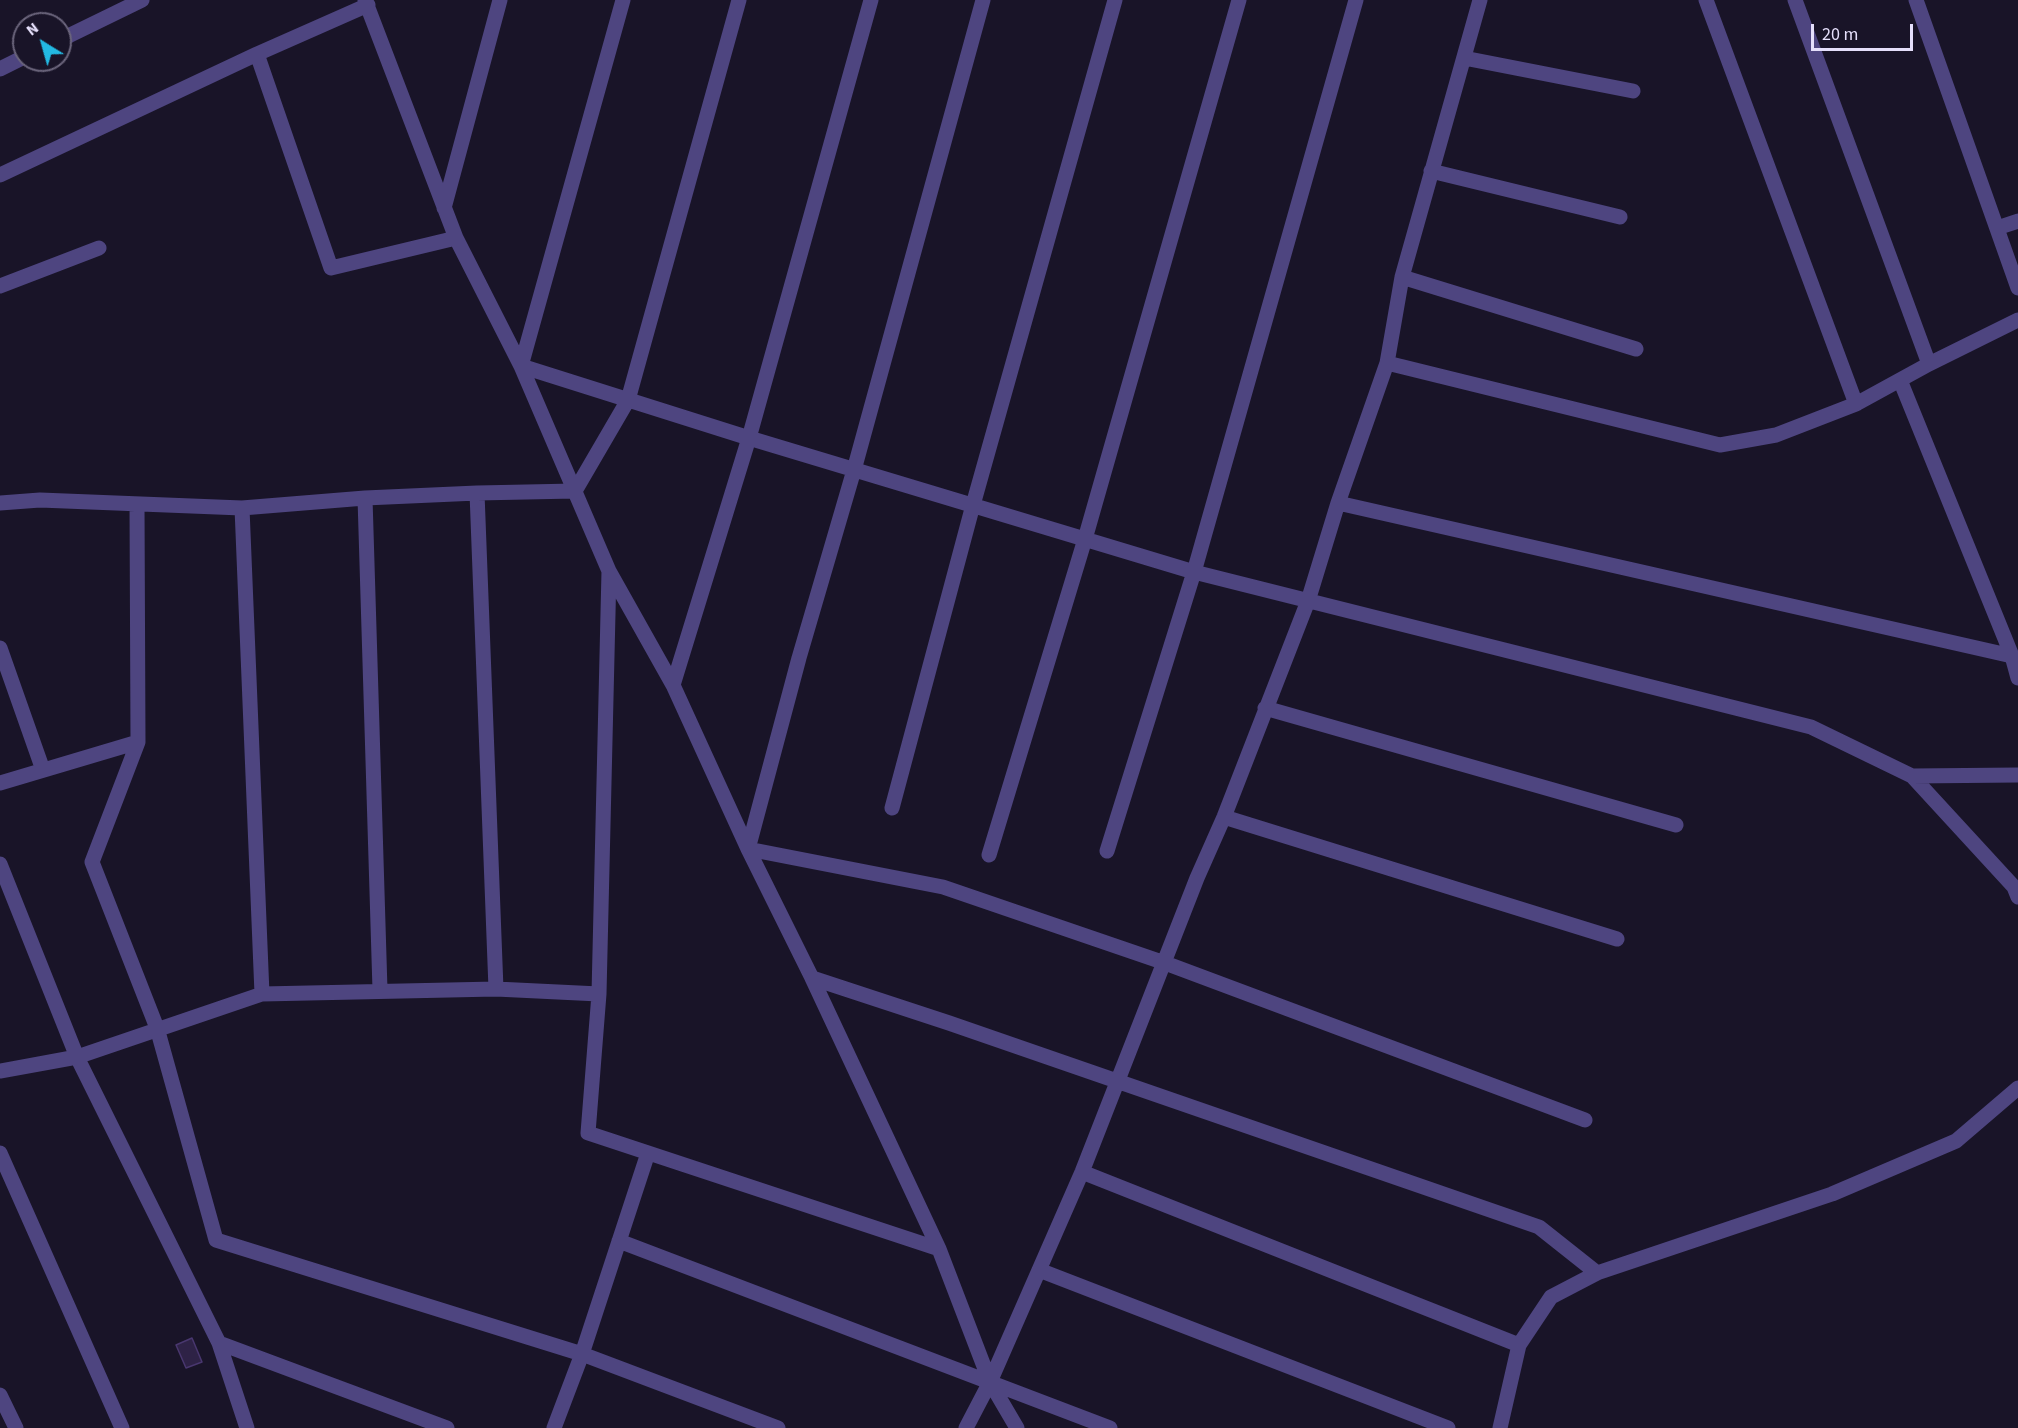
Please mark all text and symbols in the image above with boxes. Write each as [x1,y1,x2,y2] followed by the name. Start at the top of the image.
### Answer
[12,12,72,72] north arrow
[1814,12,1916,50] scale bar
[21,17,43,41] text: N
[1822,22,1858,47] text: 20 m

